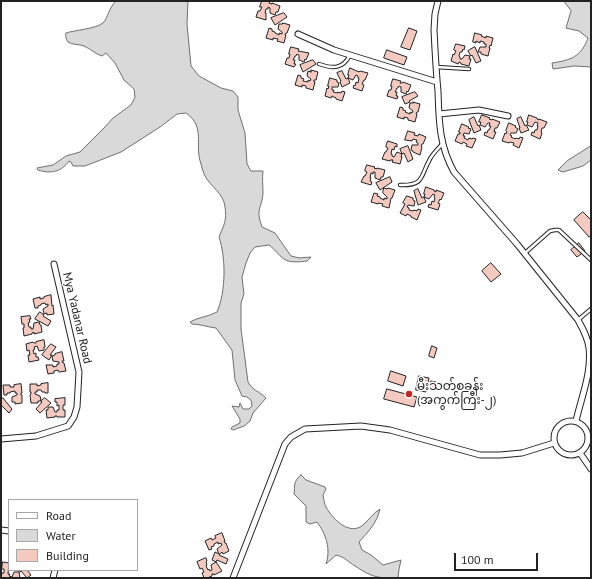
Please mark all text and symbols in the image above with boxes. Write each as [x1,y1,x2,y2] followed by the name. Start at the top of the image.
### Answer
[59,271,95,365] street label: Mya Yadanar Road
[417,380,496,408] place label: မီးသတ်စခန်း (အကွက်ကြီး-၂)
[404,389,414,399] marker: မီးသတ်စခန်း (အကွက်ကြီး-၂)
[8,499,138,571] legend
[46,508,71,523] text: Road
[46,528,76,543] text: Water
[456,545,540,571] scale bar
[46,548,89,563] text: Building
[461,552,494,567] text: 100 m

